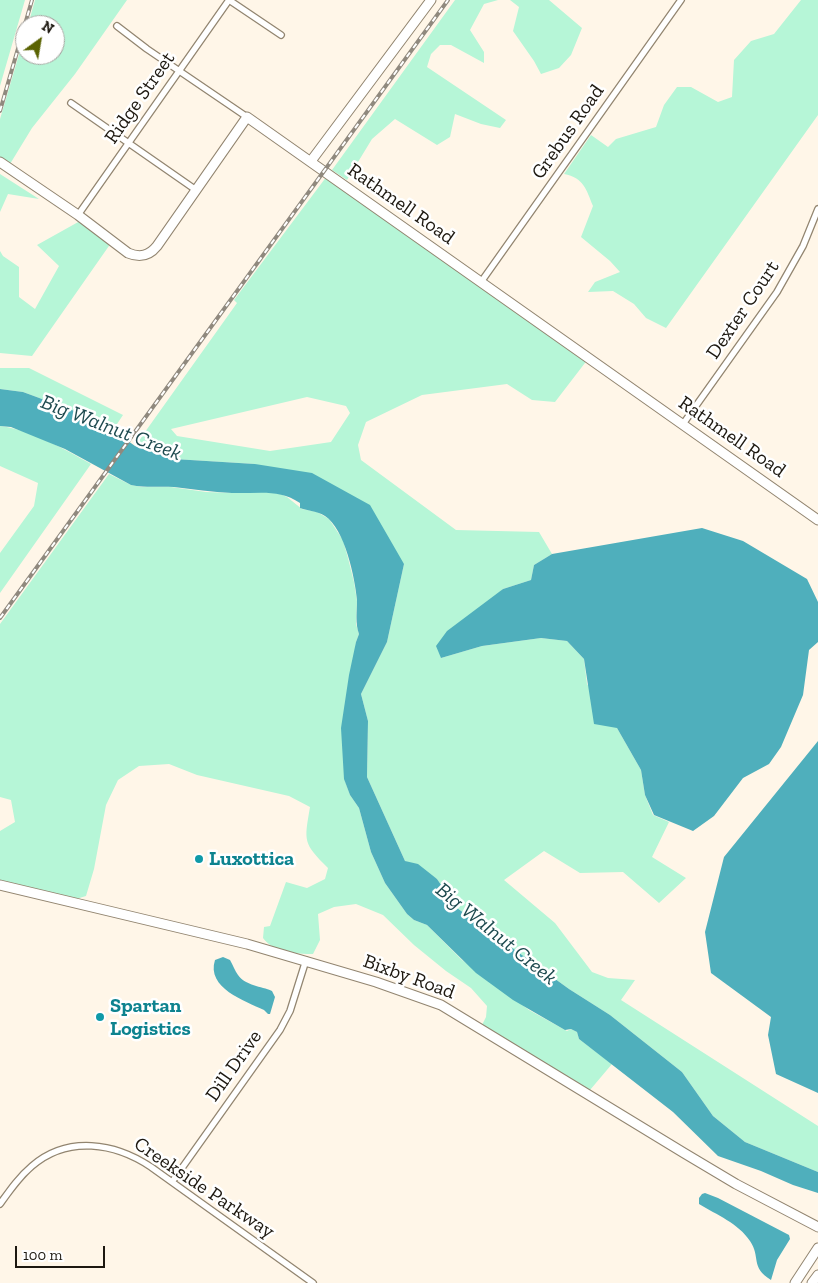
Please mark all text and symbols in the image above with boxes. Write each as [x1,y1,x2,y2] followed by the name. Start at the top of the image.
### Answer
[15,15,65,65] north arrow
[39,18,57,38] text: N
[100,47,180,149] street label: Ridge Street
[527,80,609,184] street label: Grebus Road
[343,158,459,250] street label: Rathmell Road
[701,256,785,364] street label: Dexter Court
[37,390,185,466] water label: Big Walnut Creek
[674,391,790,483] street label: Rathmell Road
[209,847,294,871] place label: Luxottica
[193,853,205,865] marker: Luxottica
[430,877,562,991] water label: Big Walnut Creek
[360,949,458,1005] street label: Bixby Road
[110,994,191,1041] place label: Spartan Logistics
[94,1011,106,1023] marker: Spartan Logistics
[201,1026,267,1106] street label: Dill Drive
[129,1132,279,1244] street label: Creekside Parkway
[18,1236,108,1268] scale bar
[23,1246,62,1264] text: 100 m

